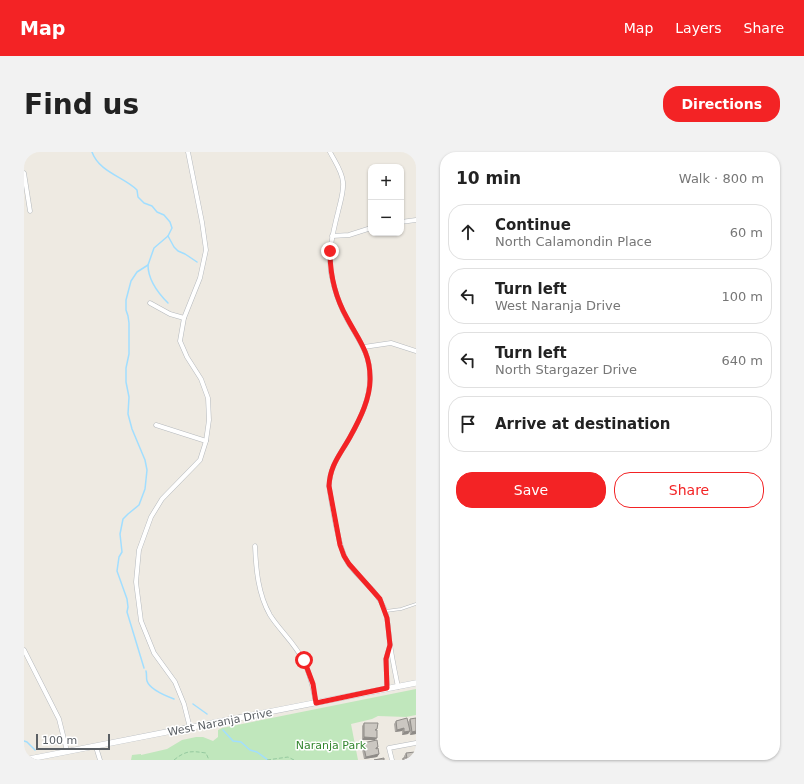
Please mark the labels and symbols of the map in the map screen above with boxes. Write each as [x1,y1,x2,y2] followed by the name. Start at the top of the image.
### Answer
[321,242,339,260] route end
[295,651,313,669] route start
[167,706,274,739] street label: West Naranja Drive
[36,732,110,751] scale bar
[296,739,367,752] park label: Naranja Park

